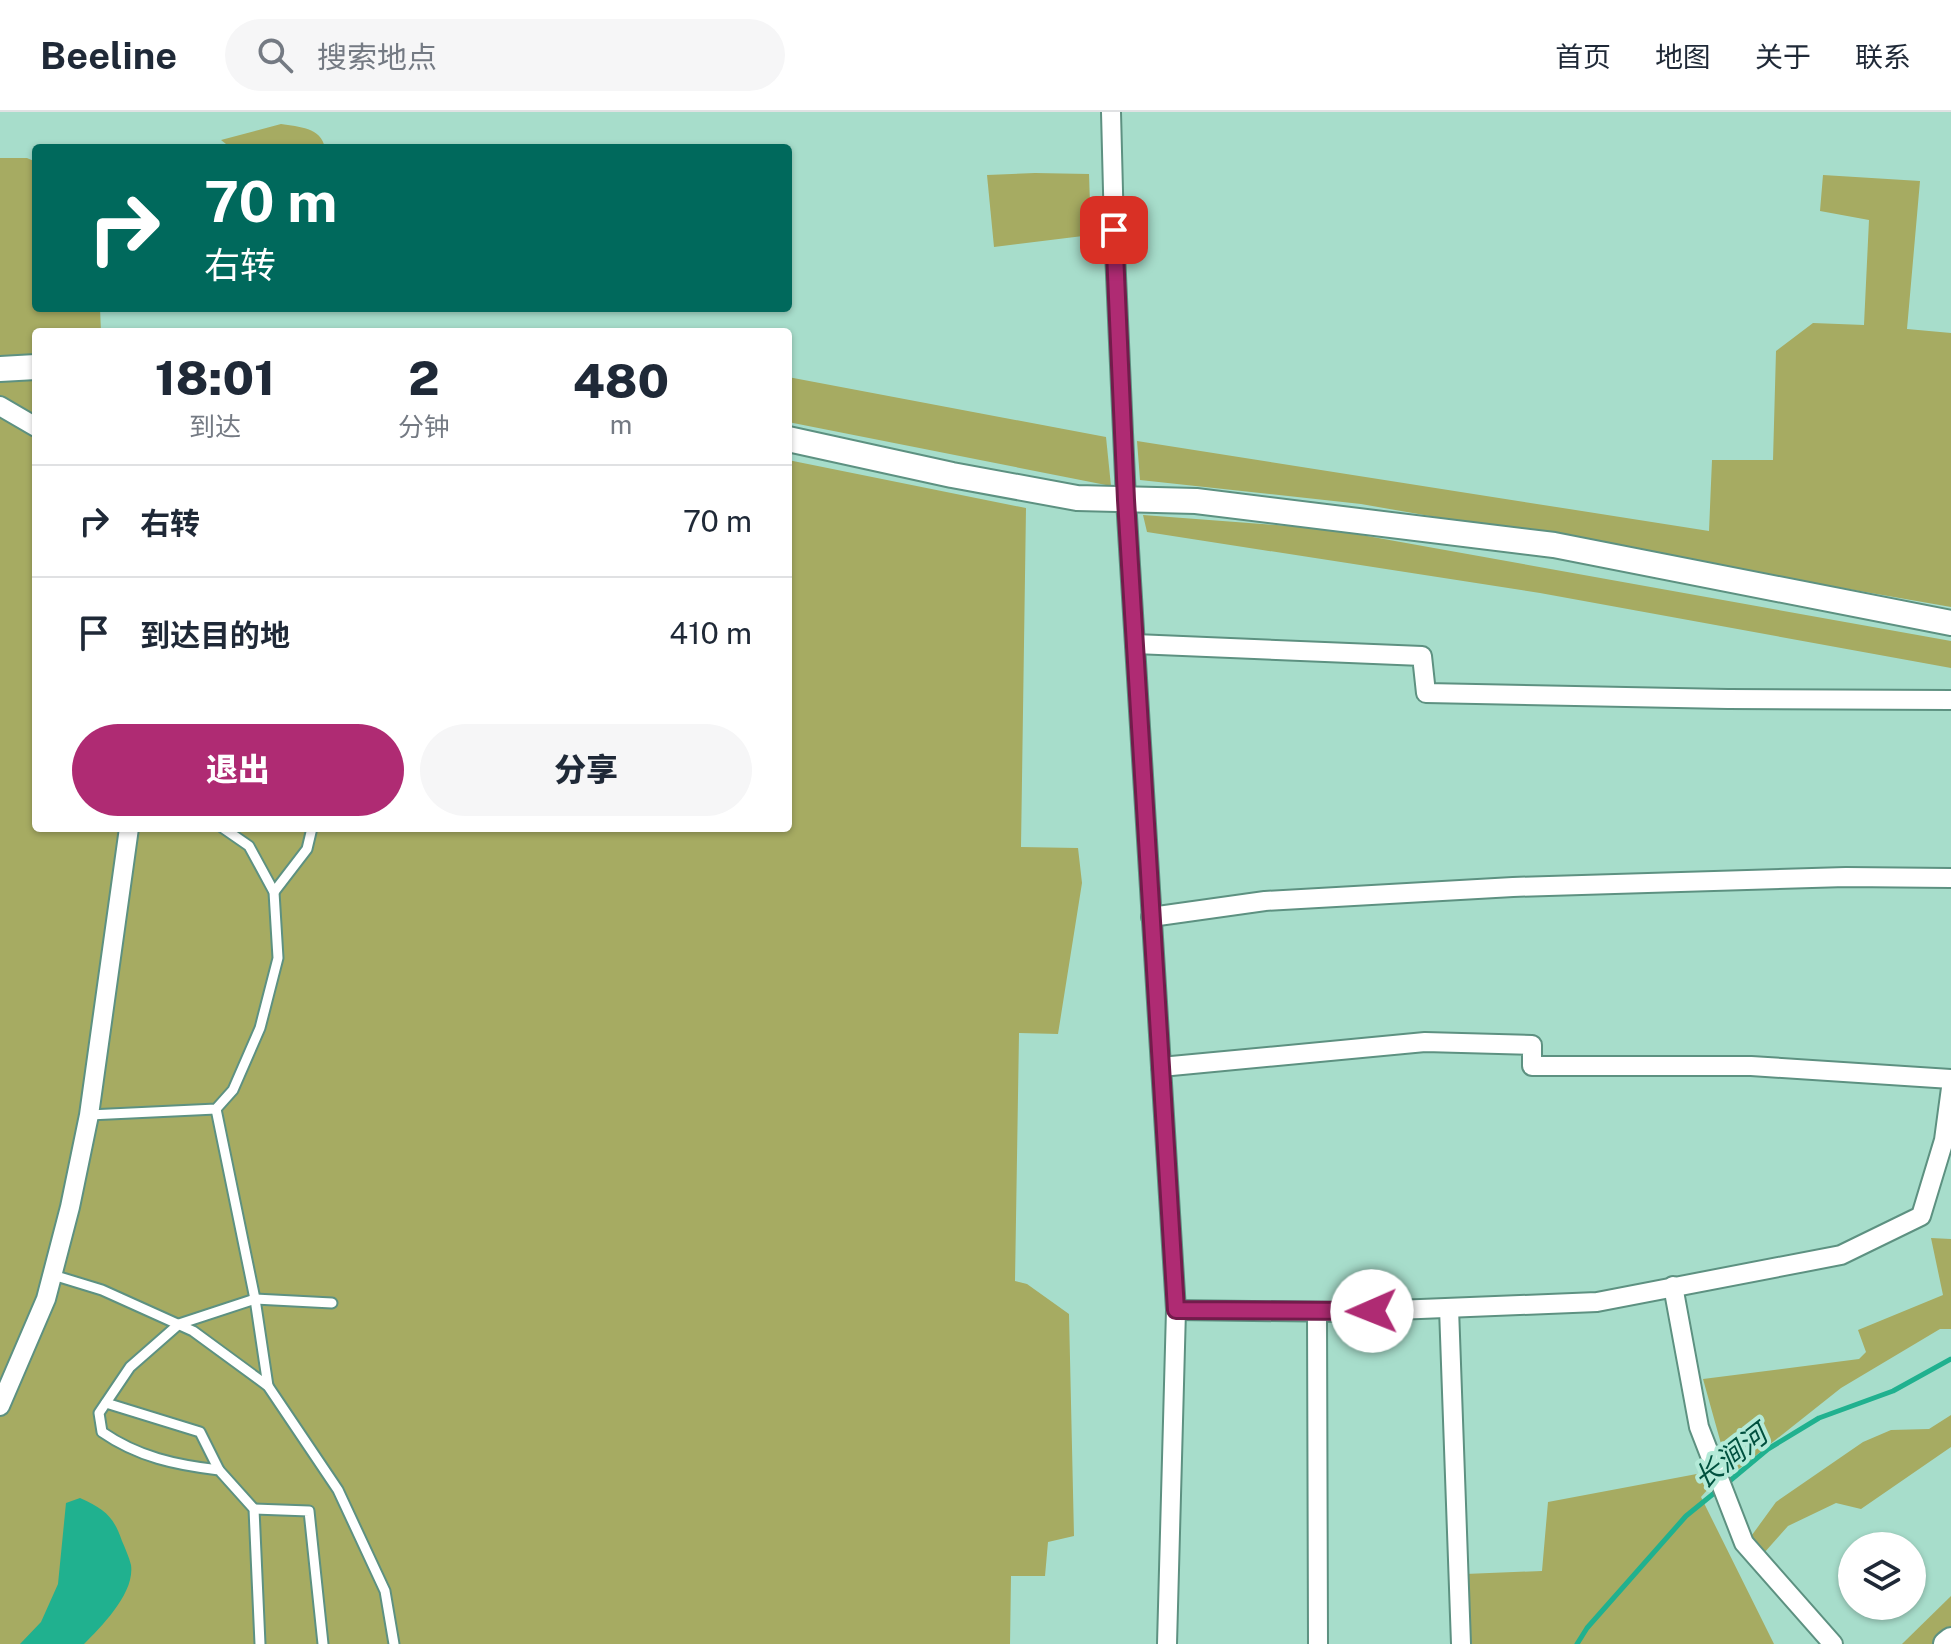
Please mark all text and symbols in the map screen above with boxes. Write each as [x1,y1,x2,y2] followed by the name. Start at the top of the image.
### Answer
[225,19,785,91] search box
[40,33,177,78] text: Beeline
[253,33,297,77] icon: search
[317,39,437,75] text: 搜索地点
[1555,40,1611,73] text: 首页
[1655,40,1711,73] text: 地图
[1755,40,1811,73] text: 关于
[1855,40,1911,73] text: 联系
[204,169,337,235] text: 70 m
[72,176,176,280] icon: right
[1080,196,1148,264] pin
[1092,208,1136,252] icon: arrive
[204,244,276,286] text: 右转
[155,349,275,406] text: 18:01
[408,349,440,406] text: 2
[573,352,669,409] text: 480
[610,409,632,440] text: m
[189,411,241,442] text: 到达
[398,411,450,442] text: 分钟
[72,499,116,543] icon: right
[683,503,752,539] text: 70 m
[140,505,200,541] text: 右转
[72,611,116,655] icon: arrive
[669,615,752,651] text: 410 m
[140,617,290,653] text: 到达目的地
[72,724,404,816] button: 退出
[420,724,752,816] button: 分享
[1330,1269,1414,1353] position arrow
[1687,1414,1777,1495] water label: 长涧河
[1838,1532,1926,1620] map controls
[1838,1532,1926,1620] button: layers

